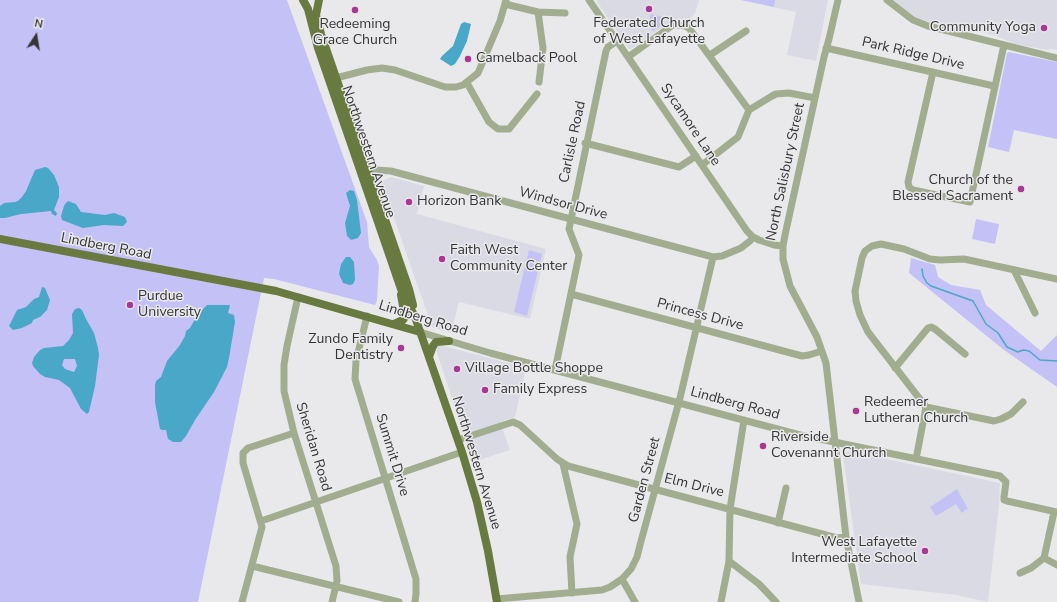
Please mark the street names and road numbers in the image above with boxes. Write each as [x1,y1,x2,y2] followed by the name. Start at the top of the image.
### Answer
[860,34,966,74] street label: Park Ridge Drive
[656,81,724,169] street label: Sycamore Lane
[337,84,399,220] street label: Northwestern Avenue
[556,99,590,185] street label: Carlisle Road
[763,102,809,242] street label: North Salisbury Street
[517,184,609,224] street label: Windsor Drive
[59,230,153,264] street label: Lindberg Road
[655,295,745,335] street label: Princess Drive
[377,298,469,340] street label: Lindberg Road
[688,384,782,424] street label: Lindberg Road
[448,394,504,532] street label: Northwestern Avenue
[292,401,334,493] street label: Sheridan Road
[371,412,413,498] street label: Summit Drive
[626,435,664,525] street label: Garden Street
[662,470,726,502] street label: Elm Drive

